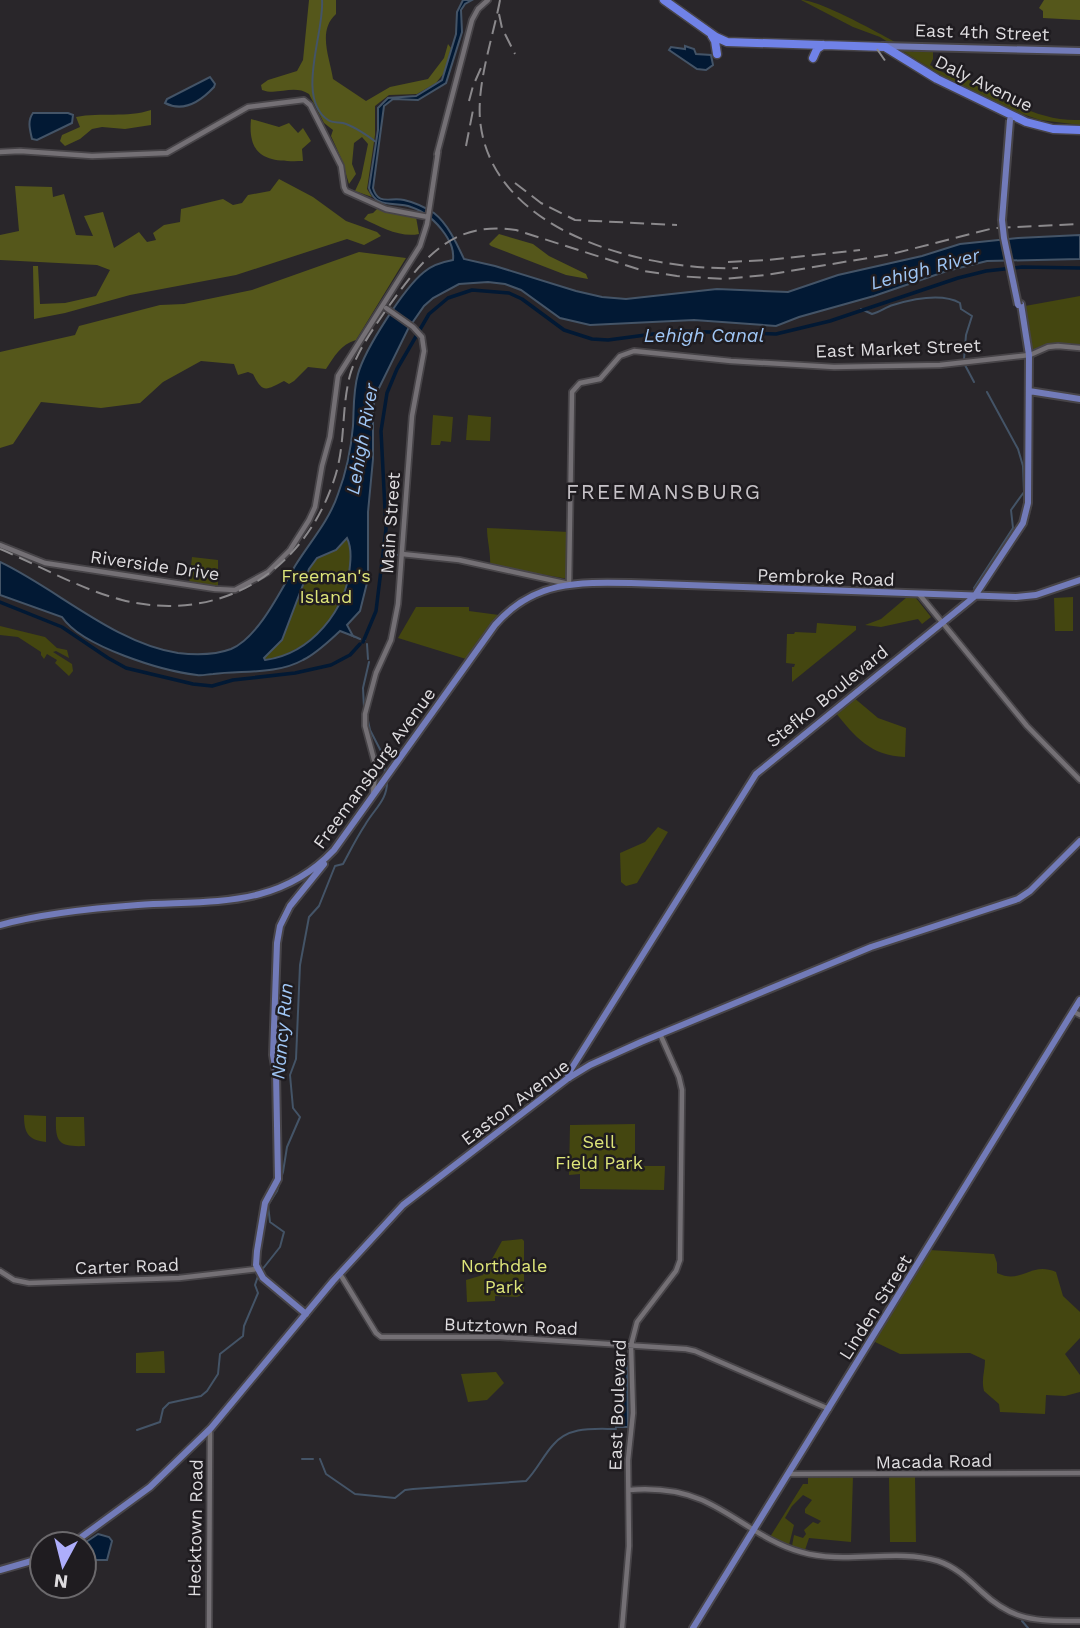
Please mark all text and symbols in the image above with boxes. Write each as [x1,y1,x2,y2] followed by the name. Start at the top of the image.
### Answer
[914,19,1050,45] street label: East 4th Street
[932,50,1036,116] street label: Daly Avenue
[868,243,983,295] water label: Lehigh River
[644,324,765,347] water label: Lehigh Canal
[815,335,982,361] street label: East Market Street
[341,381,383,496] water label: Lehigh River
[376,471,404,574] street label: Main Street
[566,479,762,504] district label: FREEMANSBURG
[89,546,221,584] street label: Riverside Drive
[757,564,895,590] street label: Pembroke Road
[281,565,371,607] park label: Freeman's Island
[762,641,892,751] street label: Stefko Boulevard
[308,683,440,853] street label: Freemansburg Avenue
[266,982,298,1080] water label: Nancy Run
[457,1055,573,1149] street label: Easton Avenue
[555,1131,643,1173] park label: Sell Field Park
[834,1250,916,1363] street label: Linden Street
[75,1254,179,1278] street label: Carter Road
[461,1255,547,1297] park label: Northdale Park
[444,1313,578,1339] street label: Butztown Road
[604,1339,630,1471] street label: East Boulevard
[875,1449,993,1473] street label: Macada Road
[183,1459,207,1597] street label: Hecktown Road
[28,1530,98,1600] north arrow
[53,1569,69,1594] text: N

